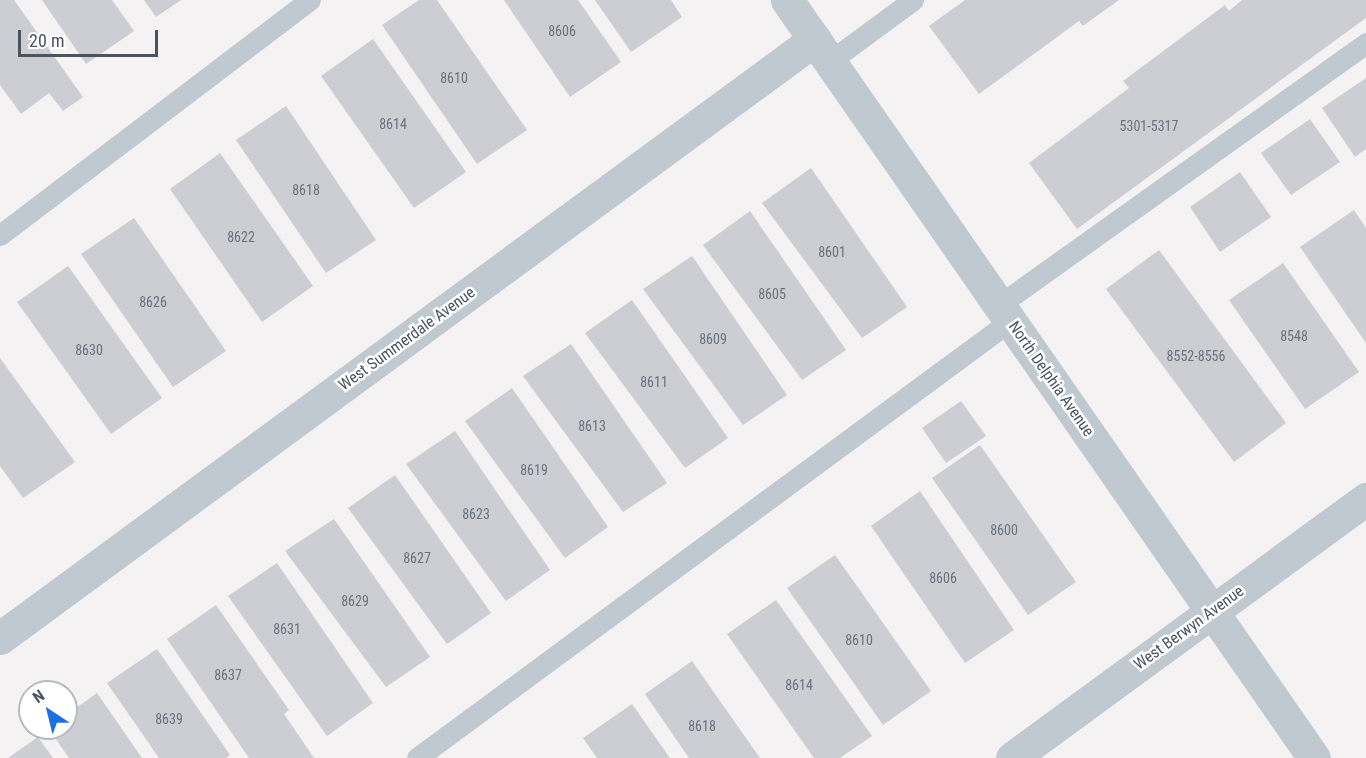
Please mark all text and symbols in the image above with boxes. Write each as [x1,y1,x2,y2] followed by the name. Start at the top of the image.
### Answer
[21,18,160,56] scale bar
[548,23,576,39] house number: 8606
[29,30,64,51] text: 20 m
[440,70,468,86] house number: 8610
[379,116,407,132] house number: 8614
[1120,118,1178,134] house number: 5301-5317
[292,182,320,198] house number: 8618
[227,229,255,245] house number: 8622
[818,244,846,260] house number: 8601
[335,283,479,395] street label: West Summerdale Avenue
[758,286,786,302] house number: 8605
[139,294,167,310] house number: 8626
[1004,318,1098,440] street label: North Delphia Avenue
[1280,328,1308,344] house number: 8548
[699,331,727,347] house number: 8609
[75,342,103,358] house number: 8630
[1167,348,1225,364] house number: 8552-8556
[640,374,668,390] house number: 8611
[578,418,606,434] house number: 8613
[520,462,548,478] house number: 8619
[462,506,490,522] house number: 8623
[990,522,1018,538] house number: 8600
[403,550,431,566] house number: 8627
[929,570,957,586] house number: 8606
[1130,582,1248,674] street label: West Berwyn Avenue
[341,593,369,609] house number: 8629
[273,621,301,637] house number: 8631
[845,632,873,648] house number: 8610
[214,667,242,683] house number: 8637
[785,677,813,693] house number: 8614
[18,680,78,740] north arrow
[29,686,48,707] text: N
[155,711,183,727] house number: 8639
[688,718,716,734] house number: 8618

